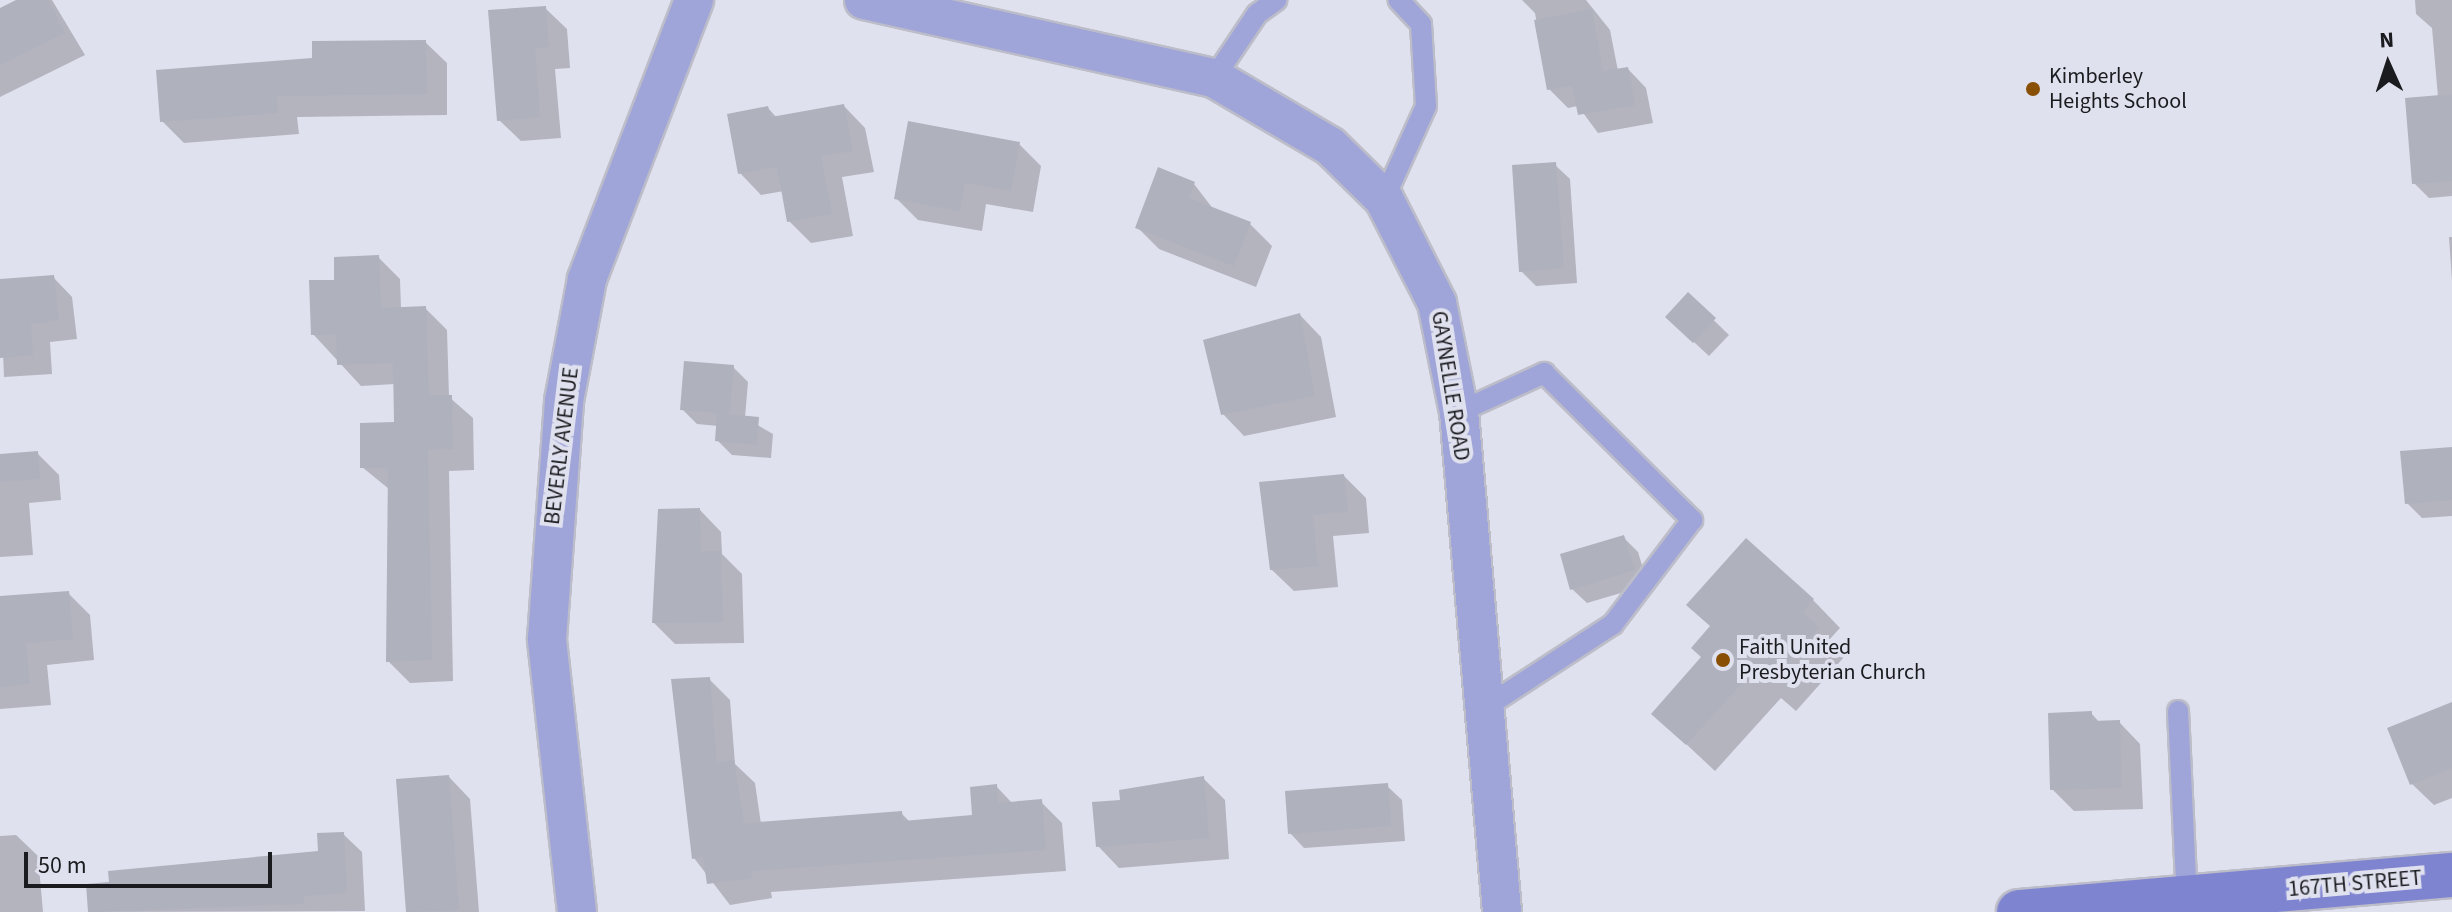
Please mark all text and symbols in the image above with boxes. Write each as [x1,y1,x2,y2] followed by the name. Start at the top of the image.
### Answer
[2348,24,2428,104] north arrow
[2379,24,2395,56] text: N
[2049,63,2187,114] place label: Kimberley Heights School
[2024,80,2042,98] marker: Kimberley Heights School
[1425,309,1475,463] street label: GAYNELLE ROAD
[539,366,585,526] street label: BEVERLY AVENUE
[1739,634,1926,686] place label: Faith United Presbyterian Church
[1714,651,1732,669] marker: Faith United Presbyterian Church
[28,836,276,886] scale bar
[38,848,87,883] text: 50 m
[2287,865,2423,903] street label: 167TH STREET

